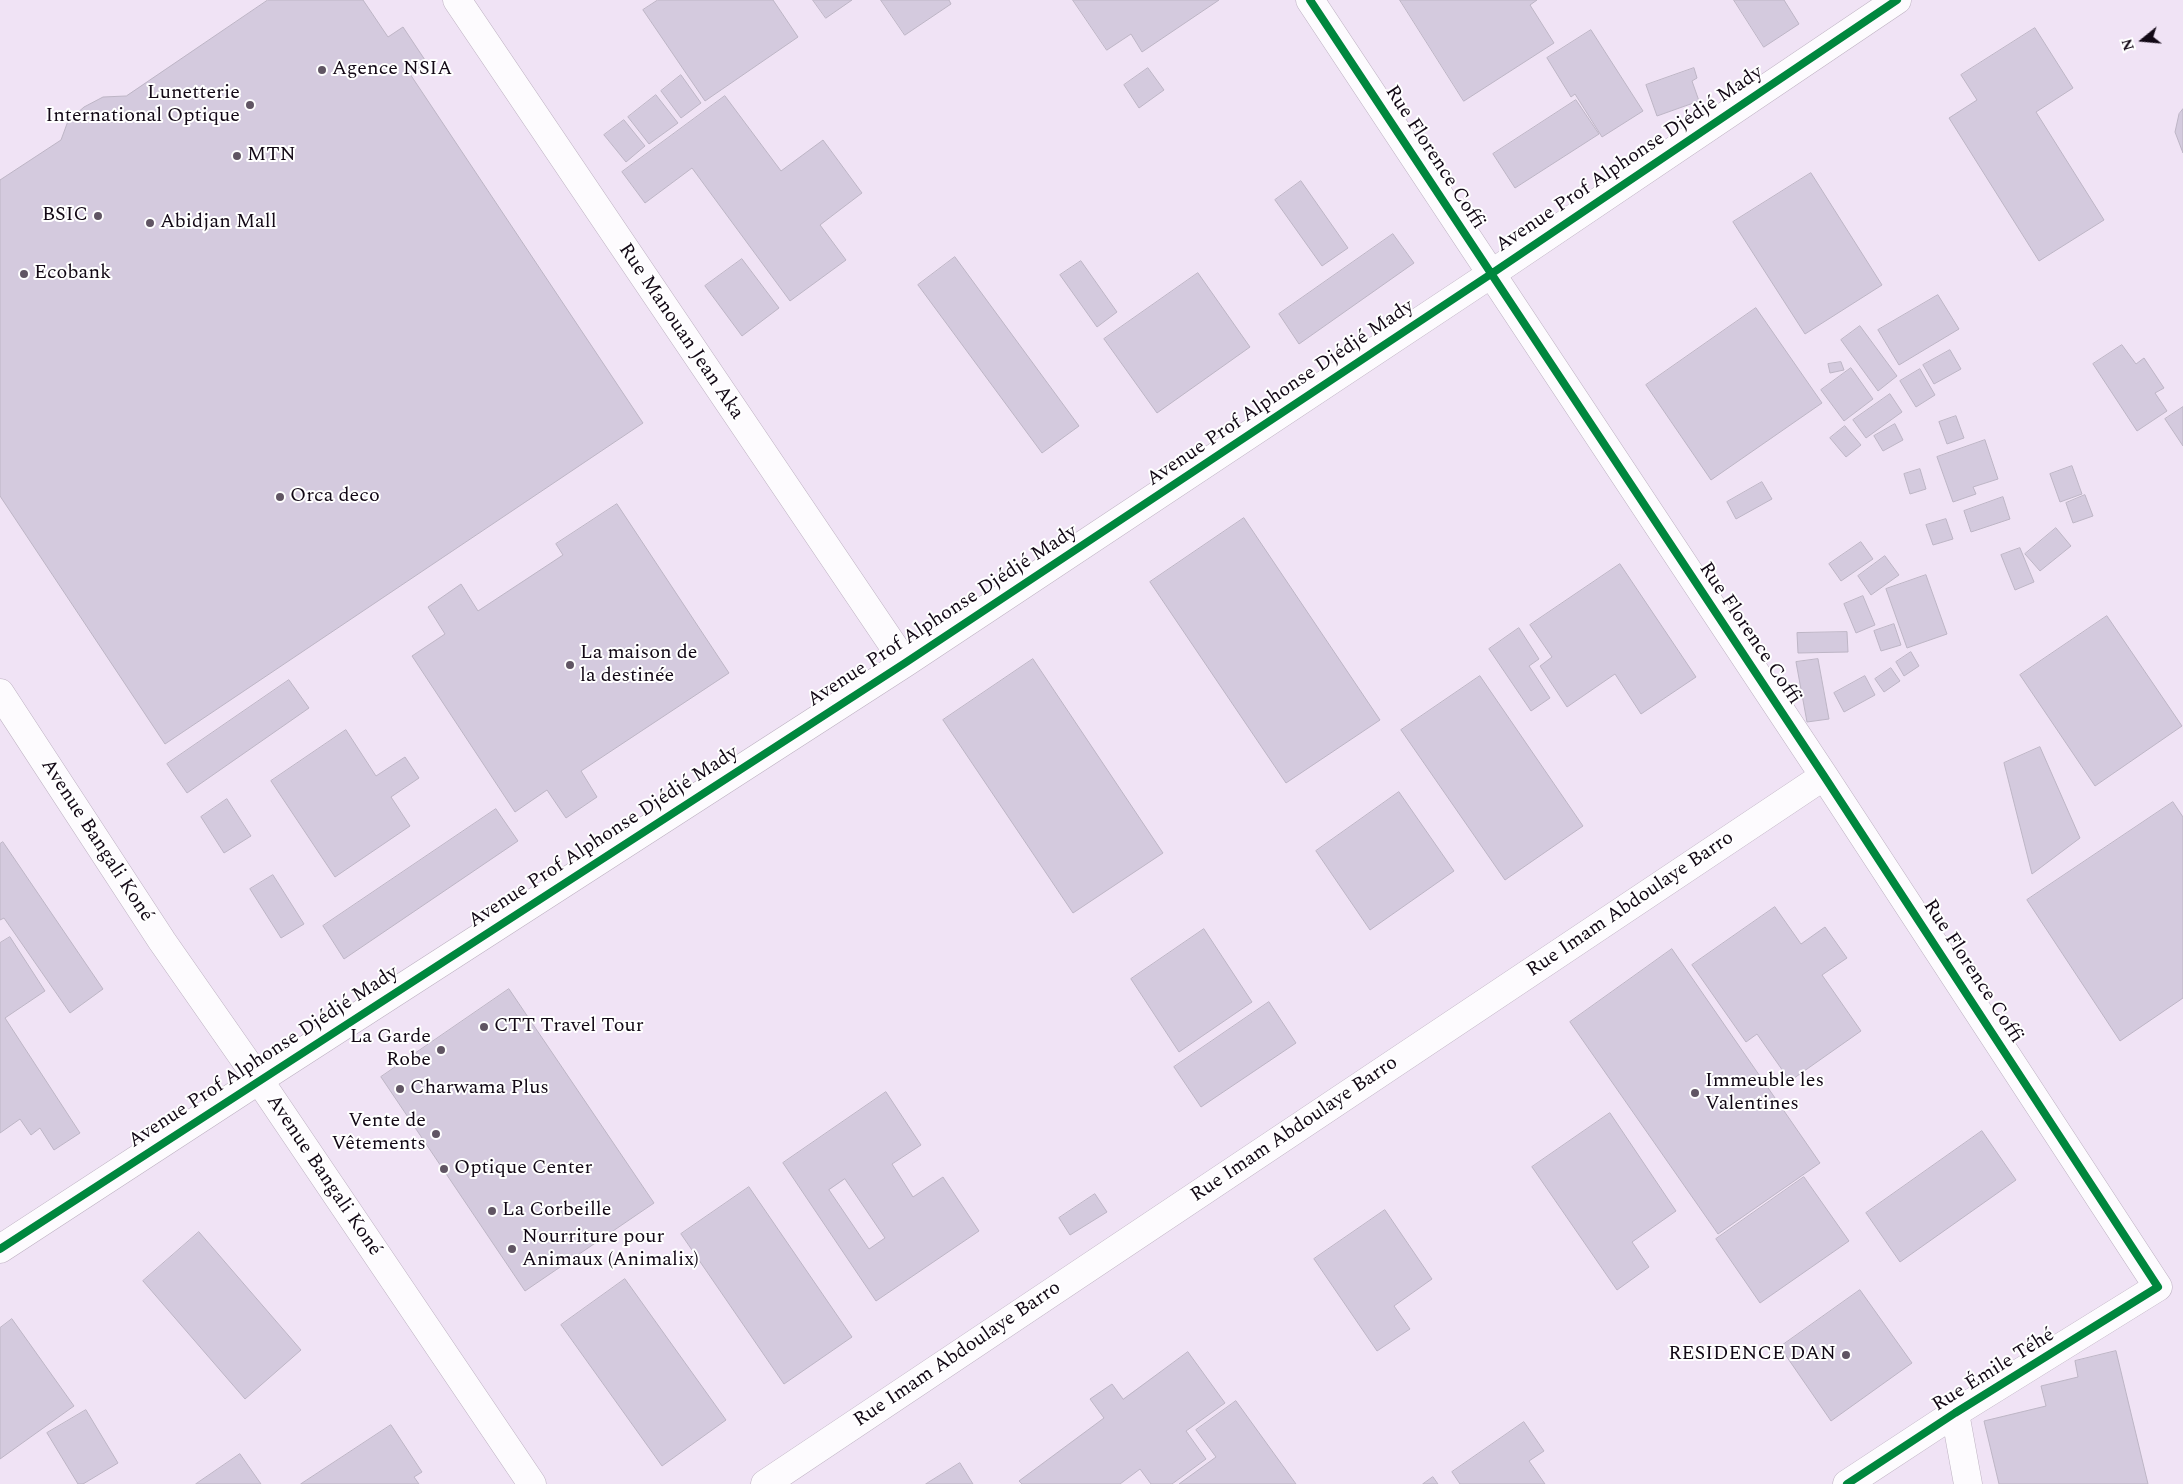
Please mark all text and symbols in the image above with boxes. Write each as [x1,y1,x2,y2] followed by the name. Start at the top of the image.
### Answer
[2118,15,2168,65] north arrow
[2116,36,2140,53] text: N
[332,58,452,82] place label: Agence NSIA
[1492,61,1768,259] street label: Avenue Prof Alphonse Djédjé Mady
[316,64,328,76] marker: Agence NSIA
[45,82,240,129] place label: Lunetterie International Optique
[1379,82,1489,234] street label: Rue Florence Coffi
[244,99,256,111] marker: Lunetterie International Optique
[247,144,296,168] place label: MTN
[231,150,243,162] marker: MTN
[42,204,88,228] place label: BSIC
[92,210,104,222] marker: BSIC
[160,211,277,235] place label: Abidjan Mall
[144,217,156,229] marker: Abidjan Mall
[612,239,748,425] street label: Rue Manouan Jean Aka
[34,262,111,286] place label: Ecobank
[18,268,30,280] marker: Ecobank
[1143,295,1419,493] street label: Avenue Prof Alphonse Djédjé Mady
[290,485,380,509] place label: Orca deco
[274,491,286,503] marker: Orca deco
[804,521,1082,713] street label: Avenue Prof Alphonse Djédjé Mady
[1693,558,1805,710] street label: Rue Florence Coffi
[580,642,697,689] place label: La maison de la destinée
[564,659,576,671] marker: La maison de la destinée
[465,742,743,934] street label: Avenue Prof Alphonse Djédjé Mady
[34,755,158,927] street label: Avenue Bangali Koné
[1523,827,1739,983] street label: Rue Imam Abdoulaye Barro
[1917,896,2027,1048] street label: Rue Florence Coffi
[125,962,403,1154] street label: Avenue Prof Alphonse Djédjé Mady
[494,1015,644,1039] place label: CTT Travel Tour
[478,1021,490,1033] marker: CTT Travel Tour
[350,1026,431,1073] place label: La Garde Robe
[435,1044,447,1056] marker: La Garde Robe
[1187,1052,1403,1208] street label: Rue Imam Abdoulaye Barro
[1705,1070,1824,1117] place label: Immeuble les Valentines
[410,1077,549,1101] place label: Charwama Plus
[394,1083,406,1095] marker: Charwama Plus
[1689,1087,1701,1099] marker: Immeuble les Valentines
[260,1091,386,1261] street label: Avenue Bangali Koné
[332,1110,426,1157] place label: Vente de Vêtements
[430,1128,442,1140] marker: Vente de Vêtements
[454,1157,592,1181] place label: Optique Center
[438,1163,450,1175] marker: Optique Center
[502,1199,611,1223] place label: La Corbeille
[486,1205,498,1217] marker: La Corbeille
[522,1226,699,1273] place label: Nourriture pour Animaux (Animalix)
[506,1243,518,1255] marker: Nourriture pour Animaux (Animalix)
[850,1277,1066,1433] street label: Rue Imam Abdoulaye Barro
[1928,1324,2060,1418] street label: Rue Émile Téhé
[1668,1343,1836,1367] place label: RESIDENCE DAN
[1840,1349,1852,1361] marker: RESIDENCE DAN

